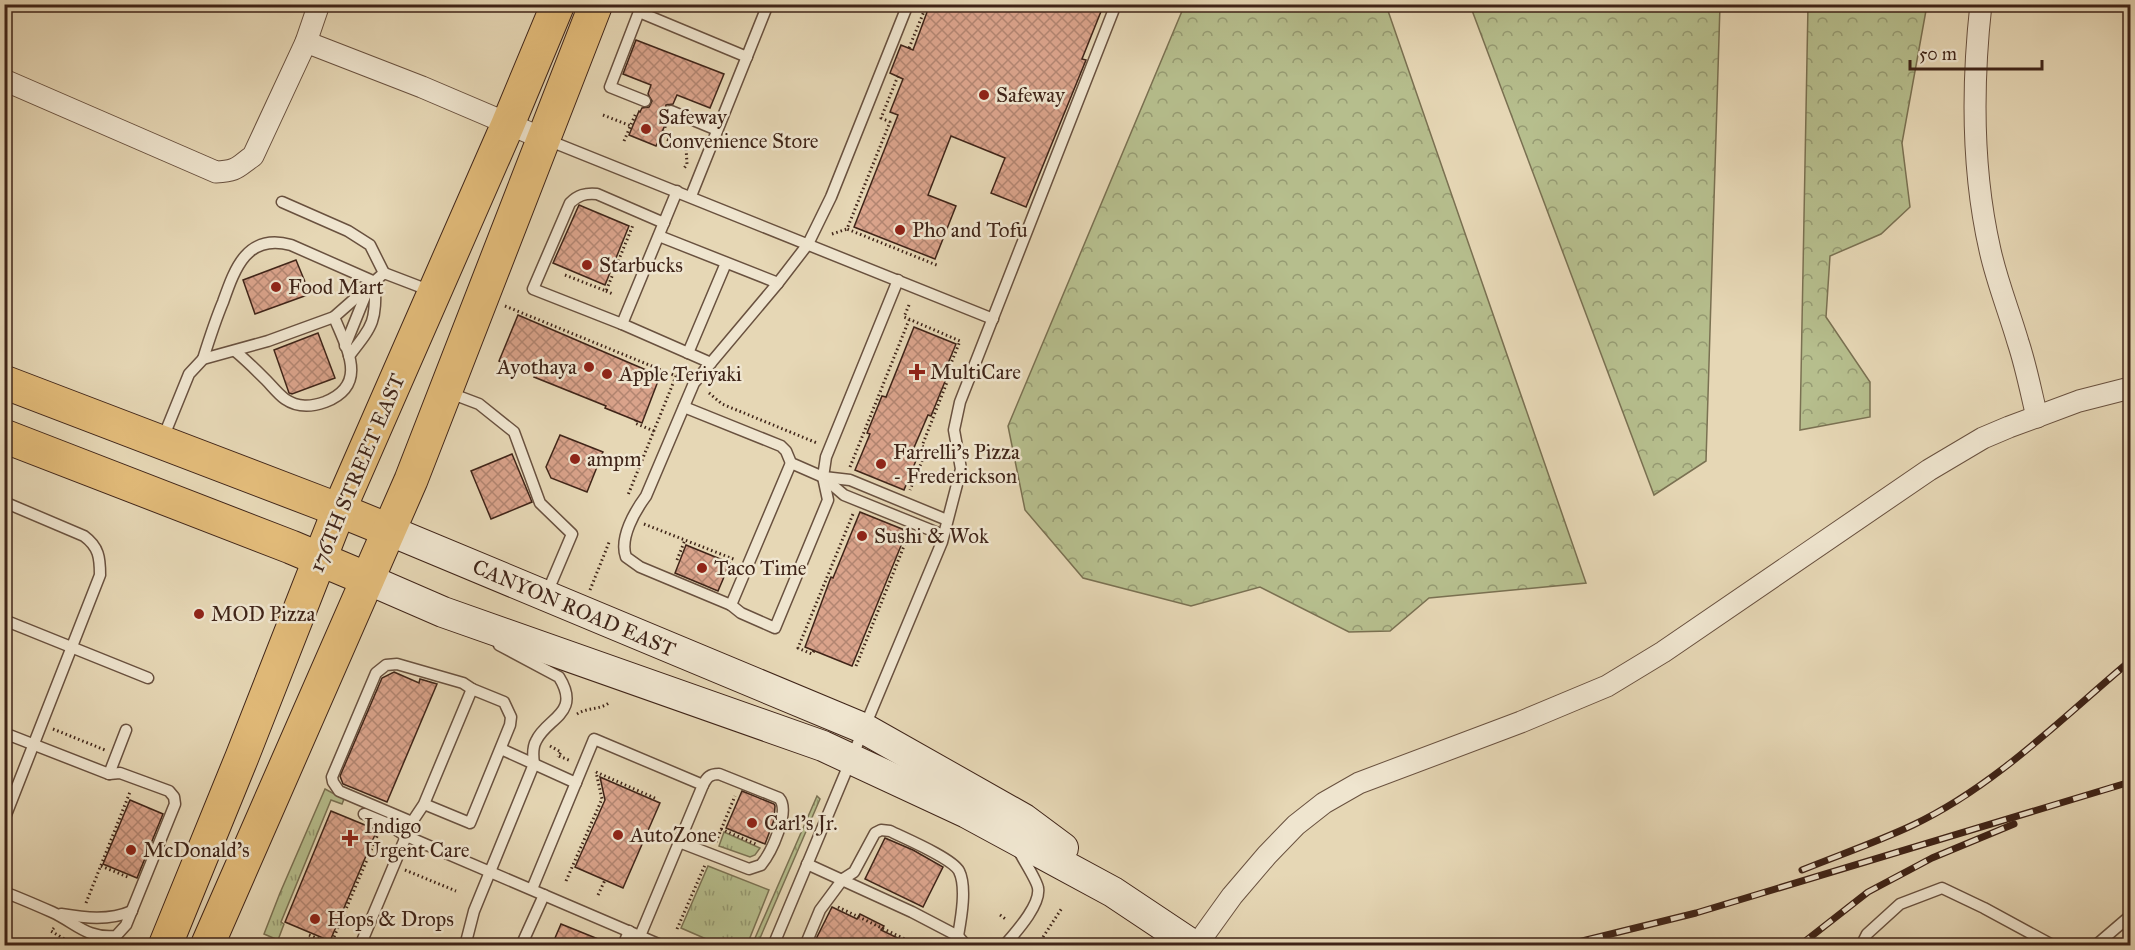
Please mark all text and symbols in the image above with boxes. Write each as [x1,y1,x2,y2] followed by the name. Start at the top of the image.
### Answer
[1910,33,2042,71] scale bar
[1919,43,1957,65] text: 50 m
[996,82,1066,108] place label: Safeway
[977,88,991,102] marker: Safeway
[658,104,819,154] place label: Safeway Convenience Store
[639,122,653,136] marker: Safeway Convenience Store
[912,217,1028,243] place label: Pho and Tofu
[893,223,907,237] marker: Pho and Tofu
[599,252,683,278] place label: Starbucks
[580,258,594,272] marker: Starbucks
[288,274,384,300] place label: Food Mart
[269,280,283,294] marker: Food Mart
[496,354,577,380] place label: Ayothaya
[930,359,1021,385] place label: MultiCare
[582,360,596,374] marker: Ayothaya
[618,361,742,387] place label: Apple Teriyaki
[908,363,926,381] marker: MultiCare
[600,367,614,381] marker: Apple Teriyaki
[303,370,411,576] street label: 176TH STREET EAST
[893,439,1020,489] place label: Farrelli's Pizza - Frederickson
[587,446,642,472] place label: ampm
[568,452,582,466] marker: ampm
[874,457,888,471] marker: Farrelli's Pizza - Frederickson
[874,523,989,549] place label: Sushi & Wok
[855,529,869,543] marker: Sushi & Wok
[469,553,679,663] street label: CANYON ROAD EAST
[714,555,807,581] place label: Taco Time
[695,561,709,575] marker: Taco Time
[211,601,315,627] place label: MOD Pizza
[192,607,206,621] marker: MOD Pizza
[764,810,838,836] place label: Carl's Jr.
[364,813,470,863] place label: Indigo Urgent Care
[745,816,759,830] marker: Carl's Jr.
[629,822,717,848] place label: AutoZone
[611,828,625,842] marker: AutoZone
[341,829,359,847] marker: Indigo Urgent Care
[143,837,250,863] place label: McDonald's
[124,843,138,857] marker: McDonald's
[327,906,454,932] place label: Hops & Drops
[308,912,322,926] marker: Hops & Drops

